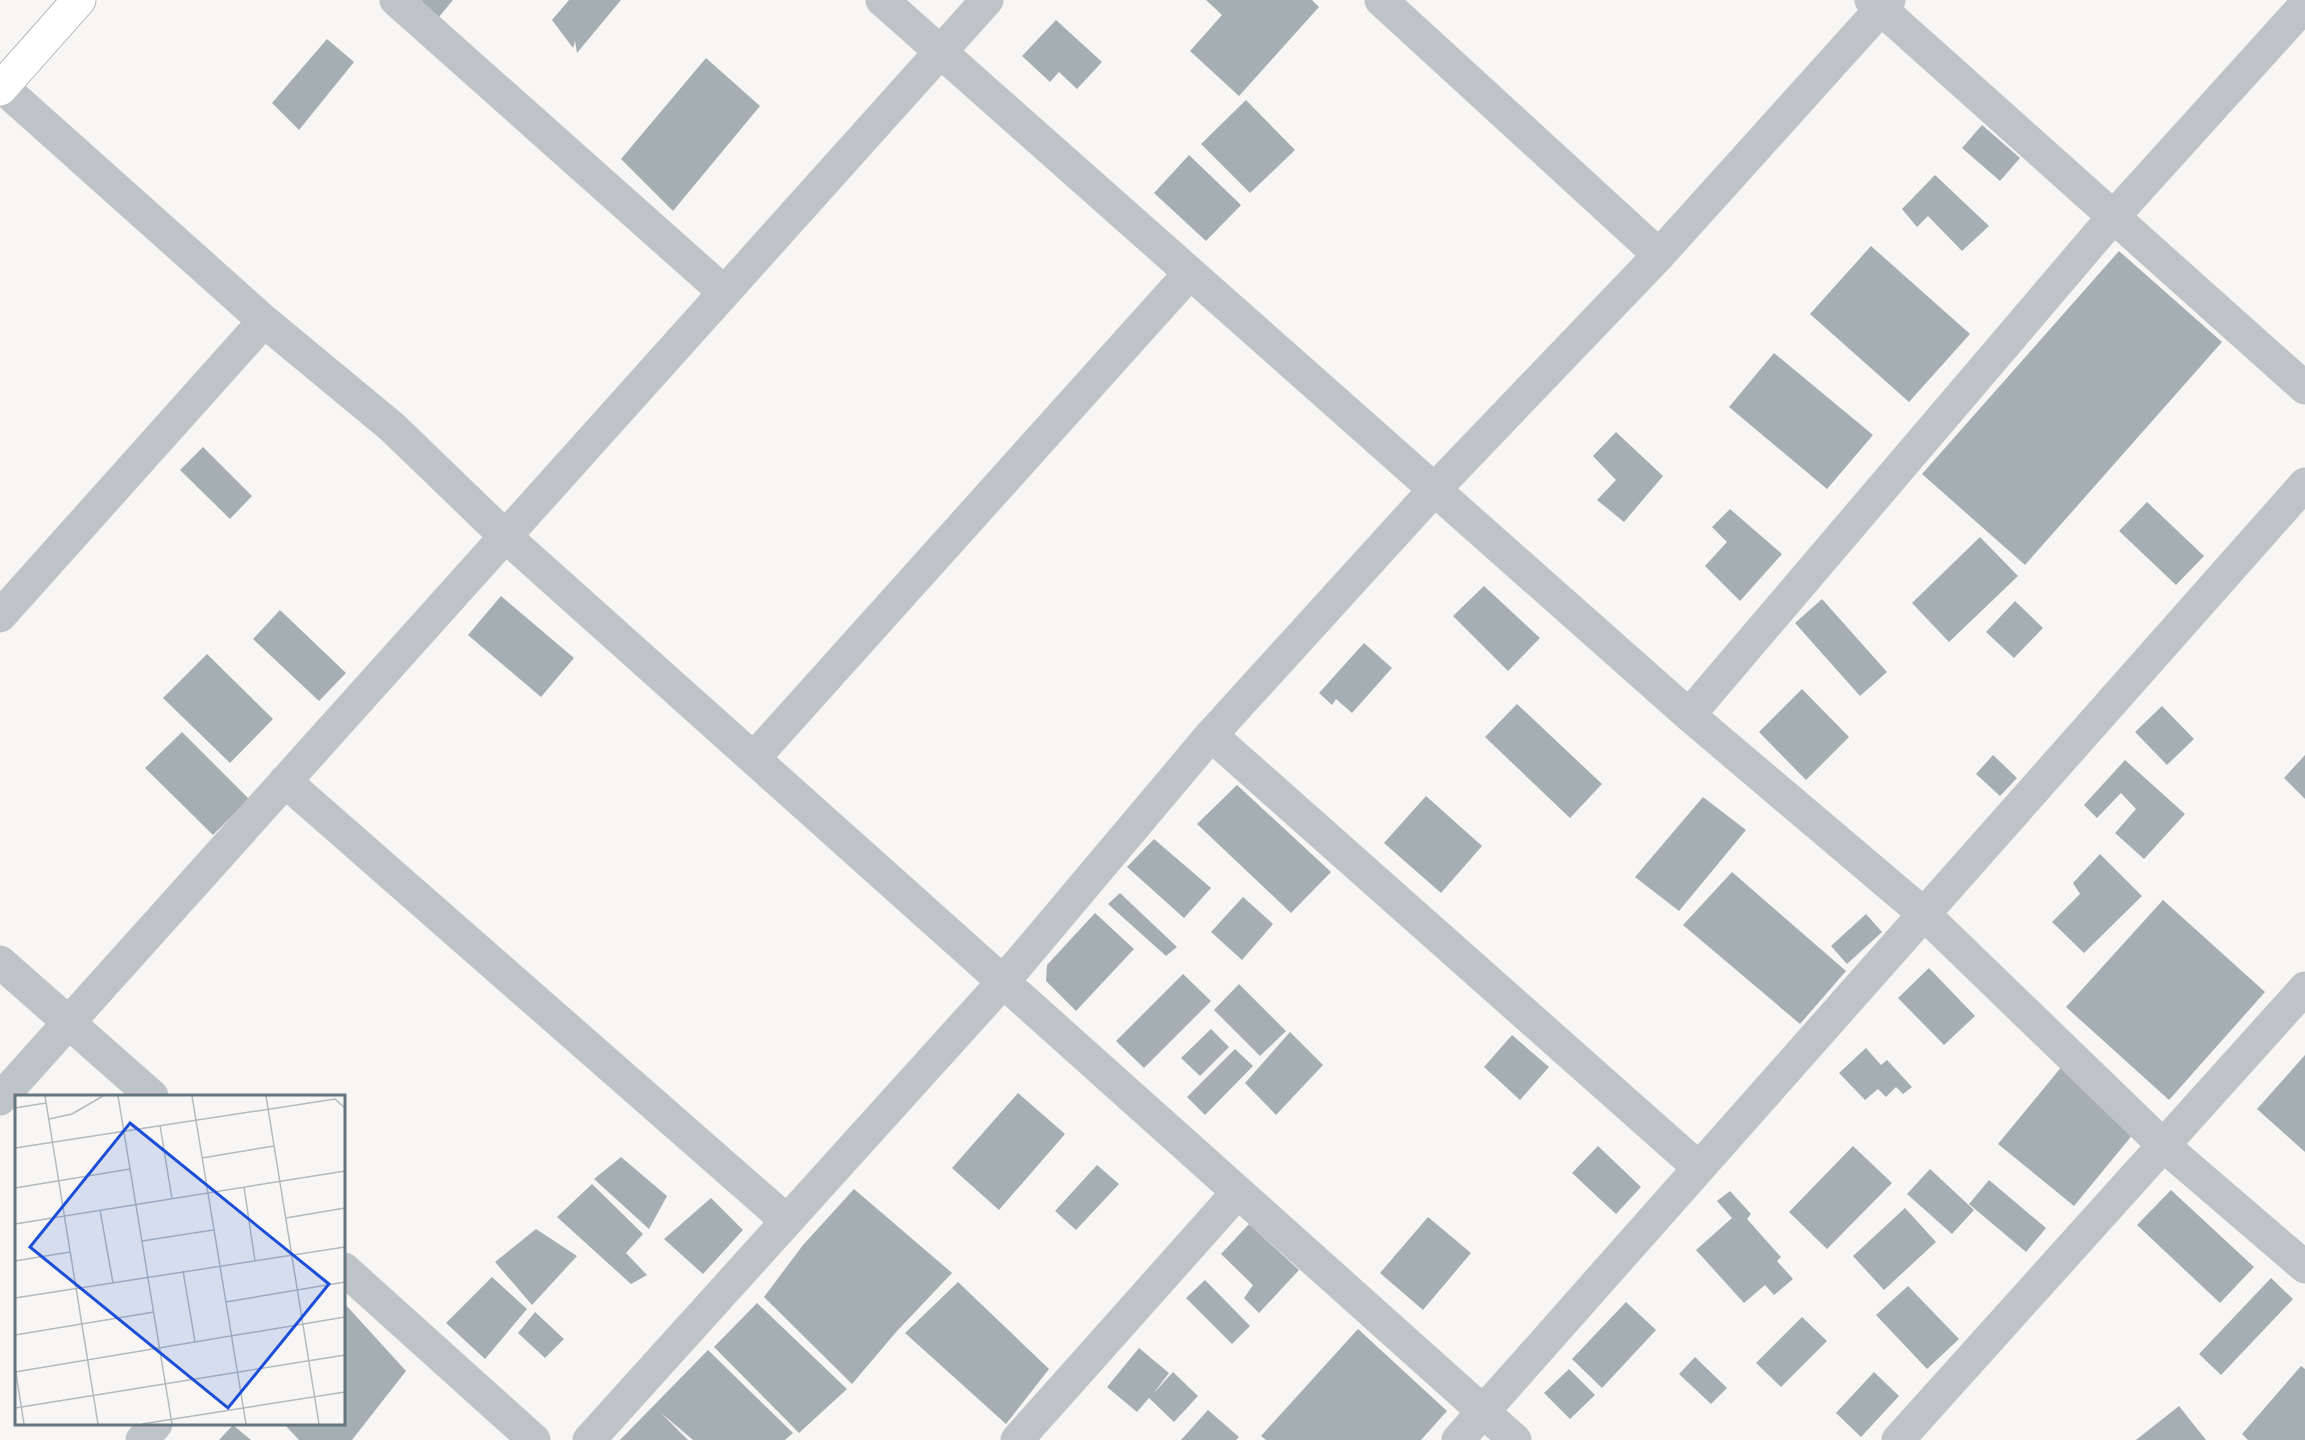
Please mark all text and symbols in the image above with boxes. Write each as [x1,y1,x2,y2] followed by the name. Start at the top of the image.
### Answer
[15,1095,345,1425] inset map

